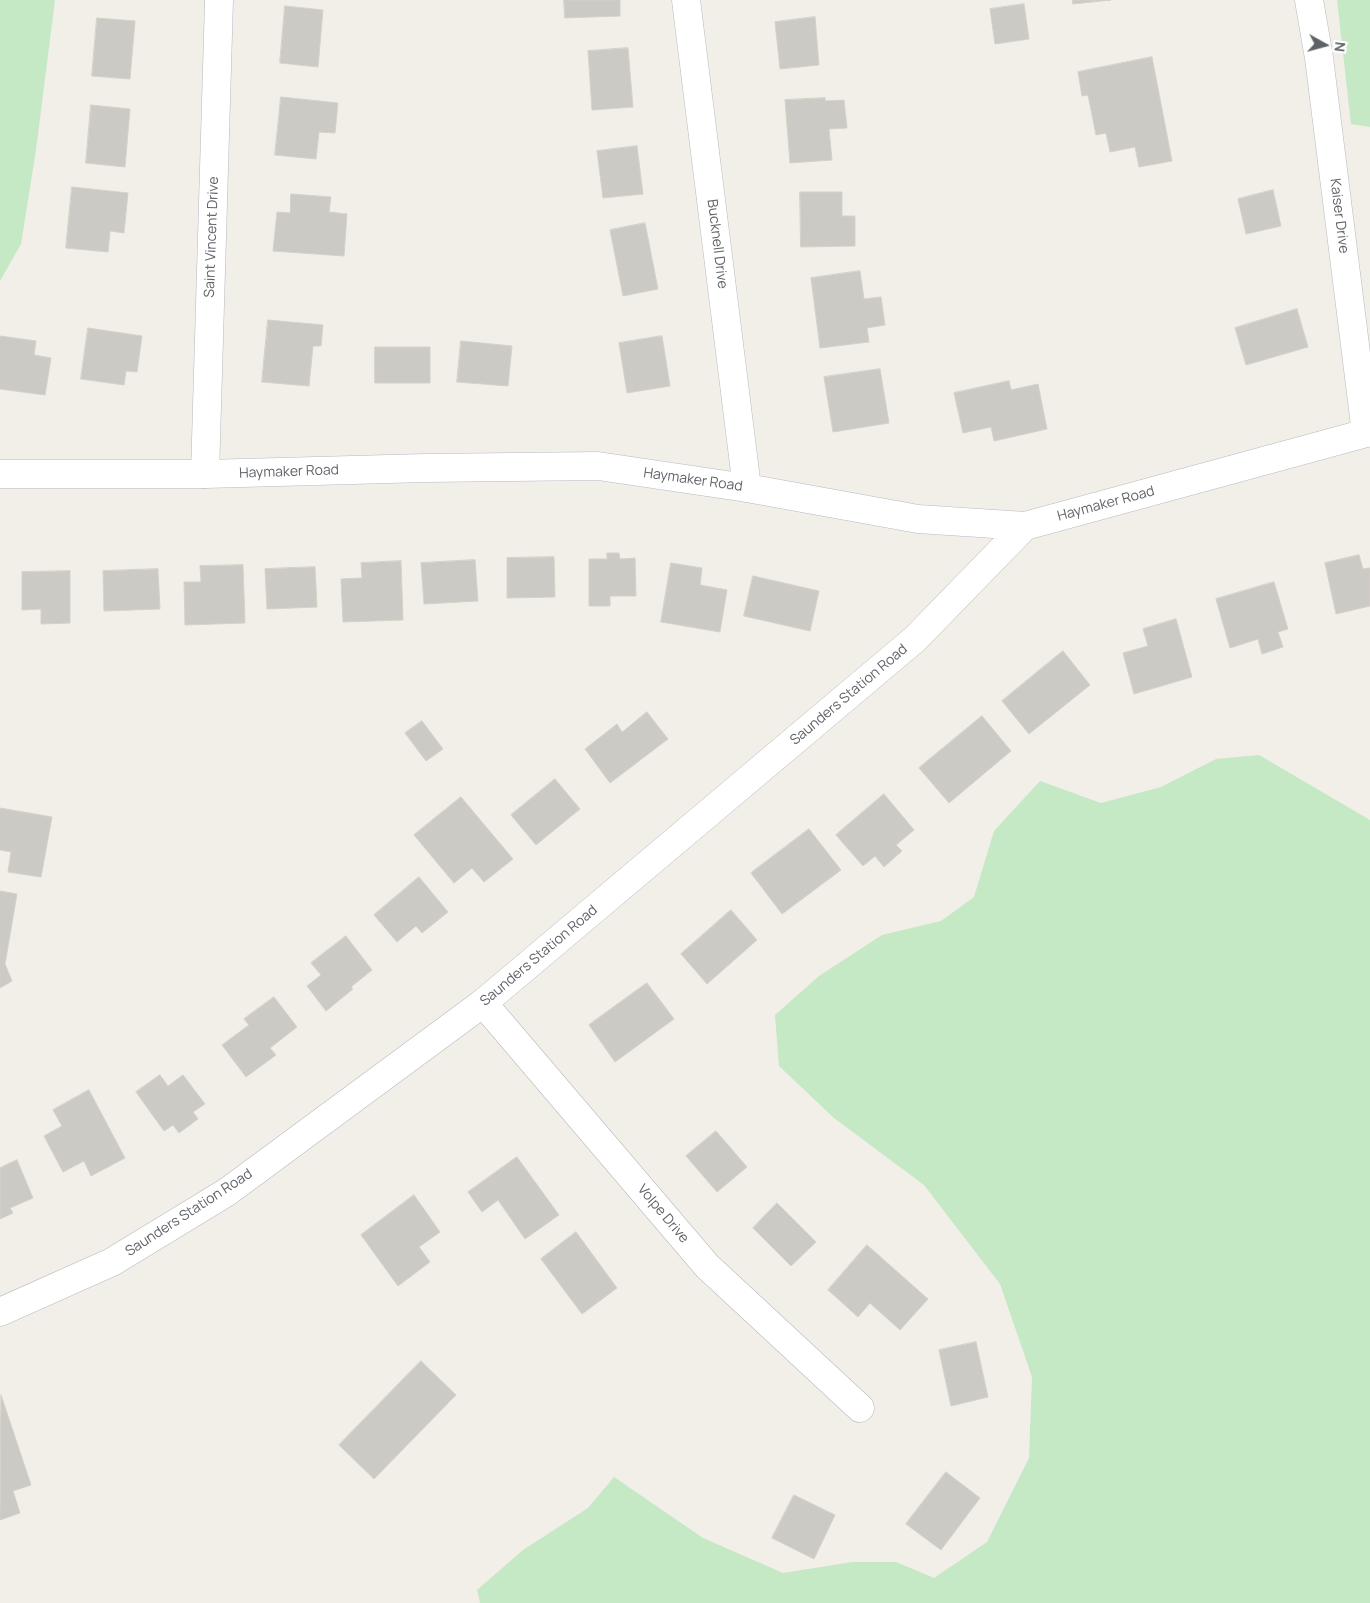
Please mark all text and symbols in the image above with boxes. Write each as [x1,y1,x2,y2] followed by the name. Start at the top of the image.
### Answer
[1300,20,1350,70] north arrow
[1330,41,1350,53] text: N
[201,176,223,298] street label: Saint Vincent Drive
[1326,178,1352,254] street label: Kaiser Drive
[703,198,731,290] street label: Bucknell Drive
[239,462,339,482] street label: Haymaker Road
[642,465,744,495] street label: Haymaker Road
[1056,483,1156,525] street label: Haymaker Road
[787,641,911,749] street label: Saunders Station Road
[477,902,601,1010] street label: Saunders Station Road
[122,1166,256,1260] street label: Saunders Station Road
[634,1181,692,1247] street label: Volpe Drive

